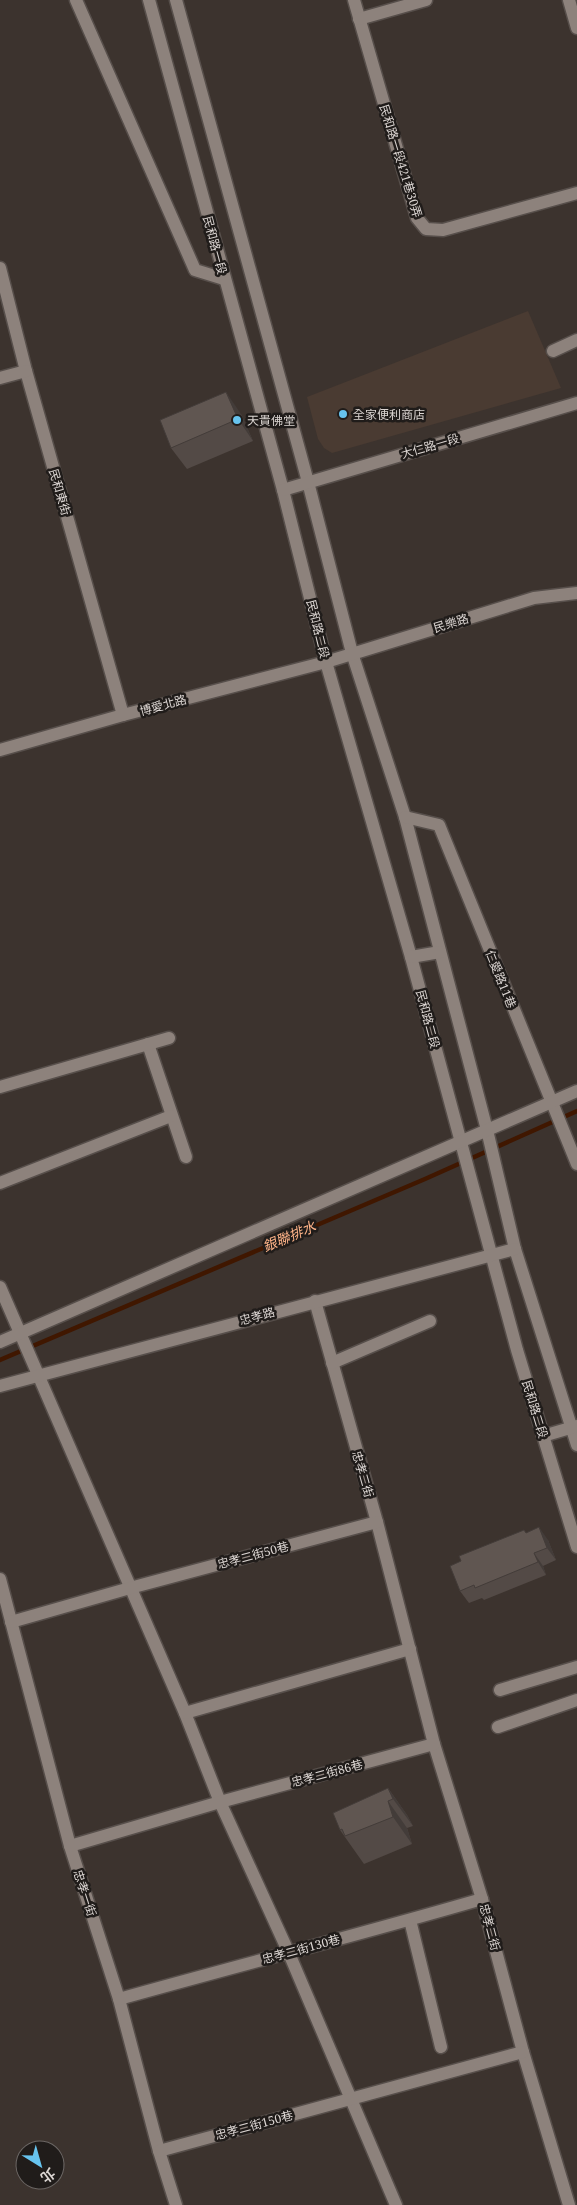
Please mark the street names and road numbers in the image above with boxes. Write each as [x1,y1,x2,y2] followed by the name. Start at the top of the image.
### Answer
[376,102,426,220] street label: 民和路一段421巷30弄
[199,214,231,276] street label: 民和路一段
[399,430,461,462] street label: 大仁路一段
[45,467,75,517] street label: 民和東街
[302,598,334,660] street label: 民和路二段
[431,610,471,636] street label: 民樂路
[138,691,188,719] street label: 博愛北路
[482,947,520,1011] street label: 仁愛路11巷
[412,988,444,1050] street label: 民和路二段
[237,1303,277,1329] street label: 忠孝路
[518,1378,552,1440] street label: 民和路二段
[348,1449,378,1499] street label: 忠孝二街
[215,1537,291,1573] street label: 忠孝二街50巷
[289,1755,365,1791] street label: 忠孝二街86巷
[69,1868,101,1918] street label: 忠孝一街
[476,1902,504,1952] street label: 忠孝二街
[260,1930,342,1968] street label: 忠孝二街130巷
[213,2106,295,2144] street label: 忠孝二街150巷

